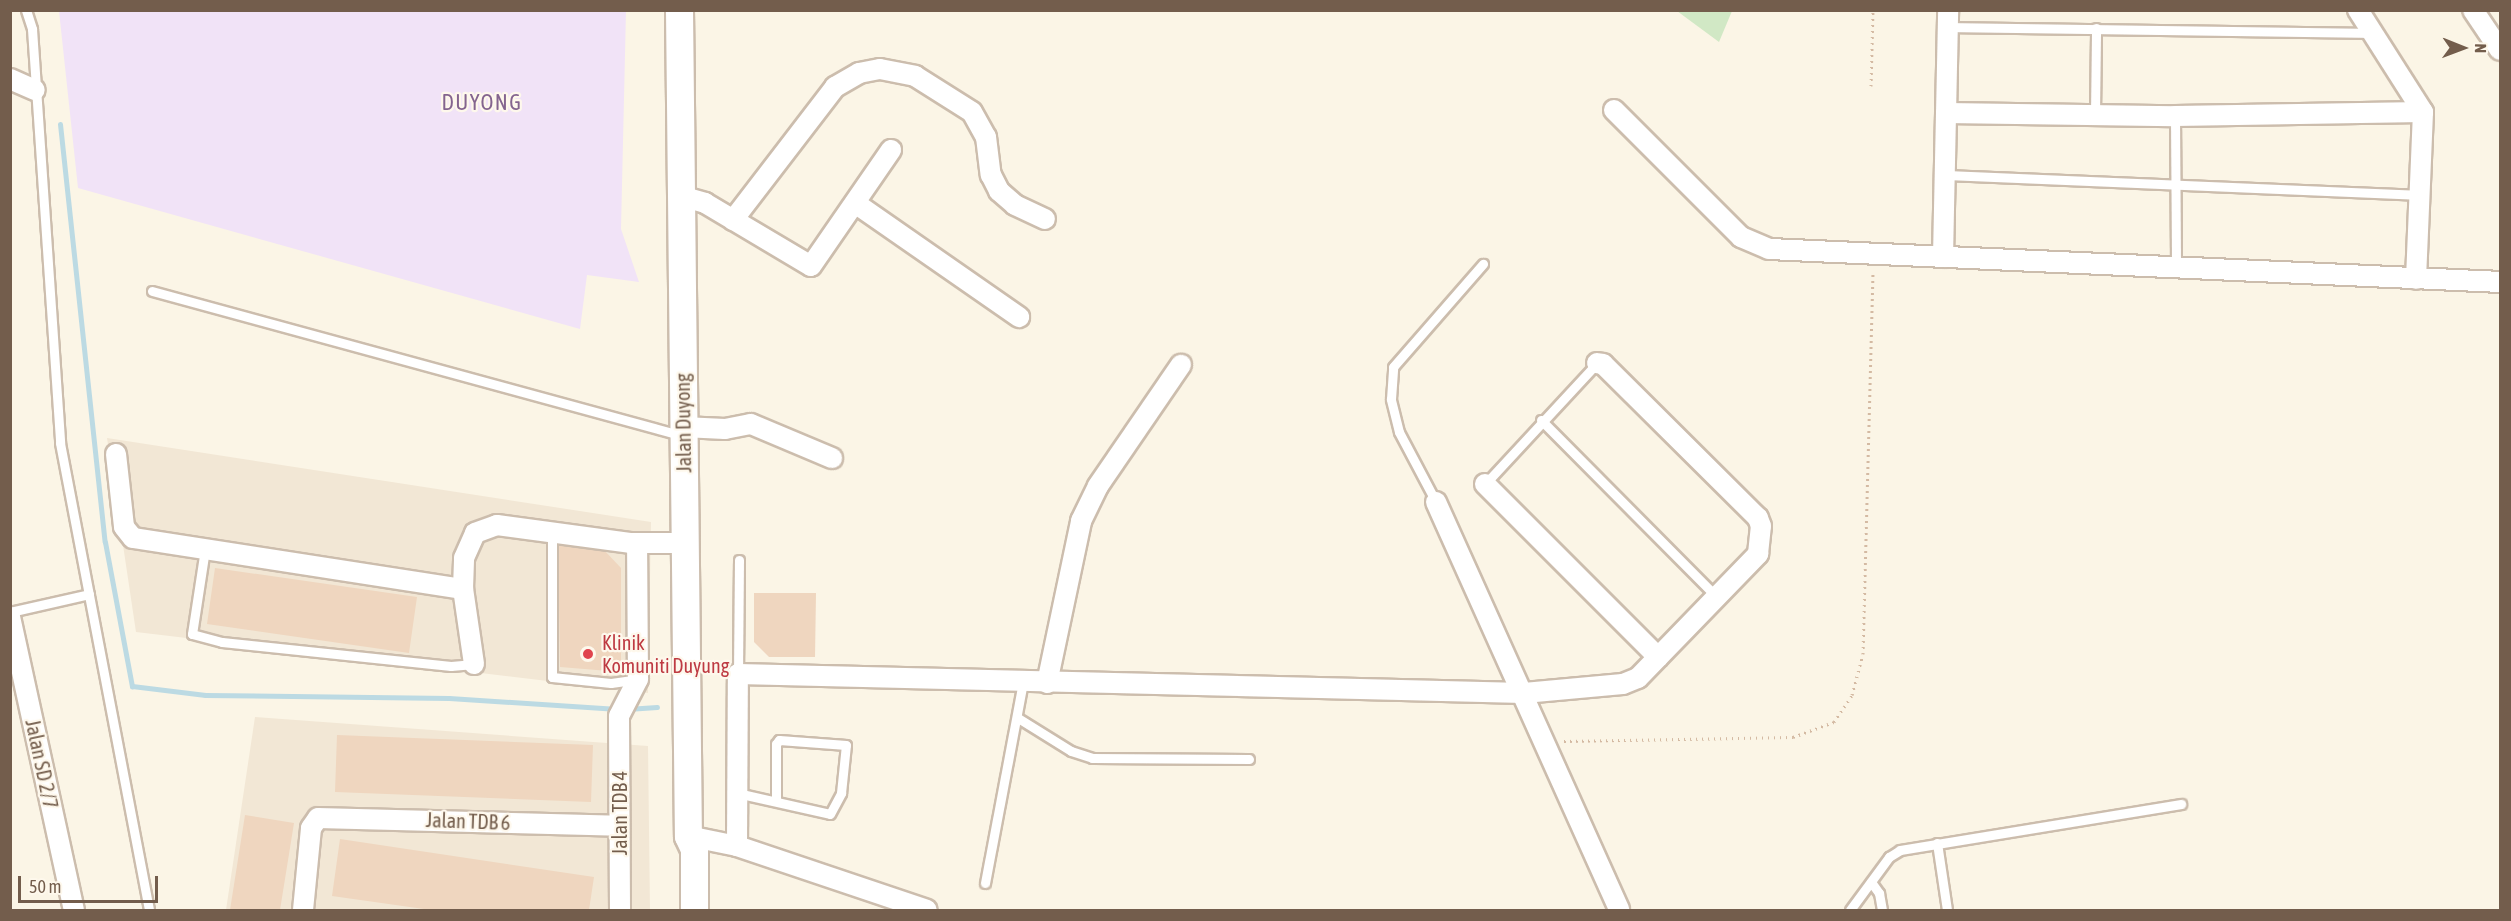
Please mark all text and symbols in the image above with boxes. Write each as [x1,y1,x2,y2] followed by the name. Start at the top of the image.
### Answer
[2433,18,2493,78] north arrow
[2472,43,2490,53] text: N
[442,90,522,116] district label: DUYONG
[670,373,696,473] street label: Jalan Duyong
[602,630,729,677] place label: Klinik Komuniti Duyung
[579,645,597,663] marker: Klinik Komuniti Duyung
[21,717,63,811] street label: Jalan SD 2/7
[607,771,631,855] street label: Jalan TDB 4
[425,808,511,834] street label: Jalan TDB 6
[21,864,160,902] scale bar
[29,876,61,897] text: 50 m

